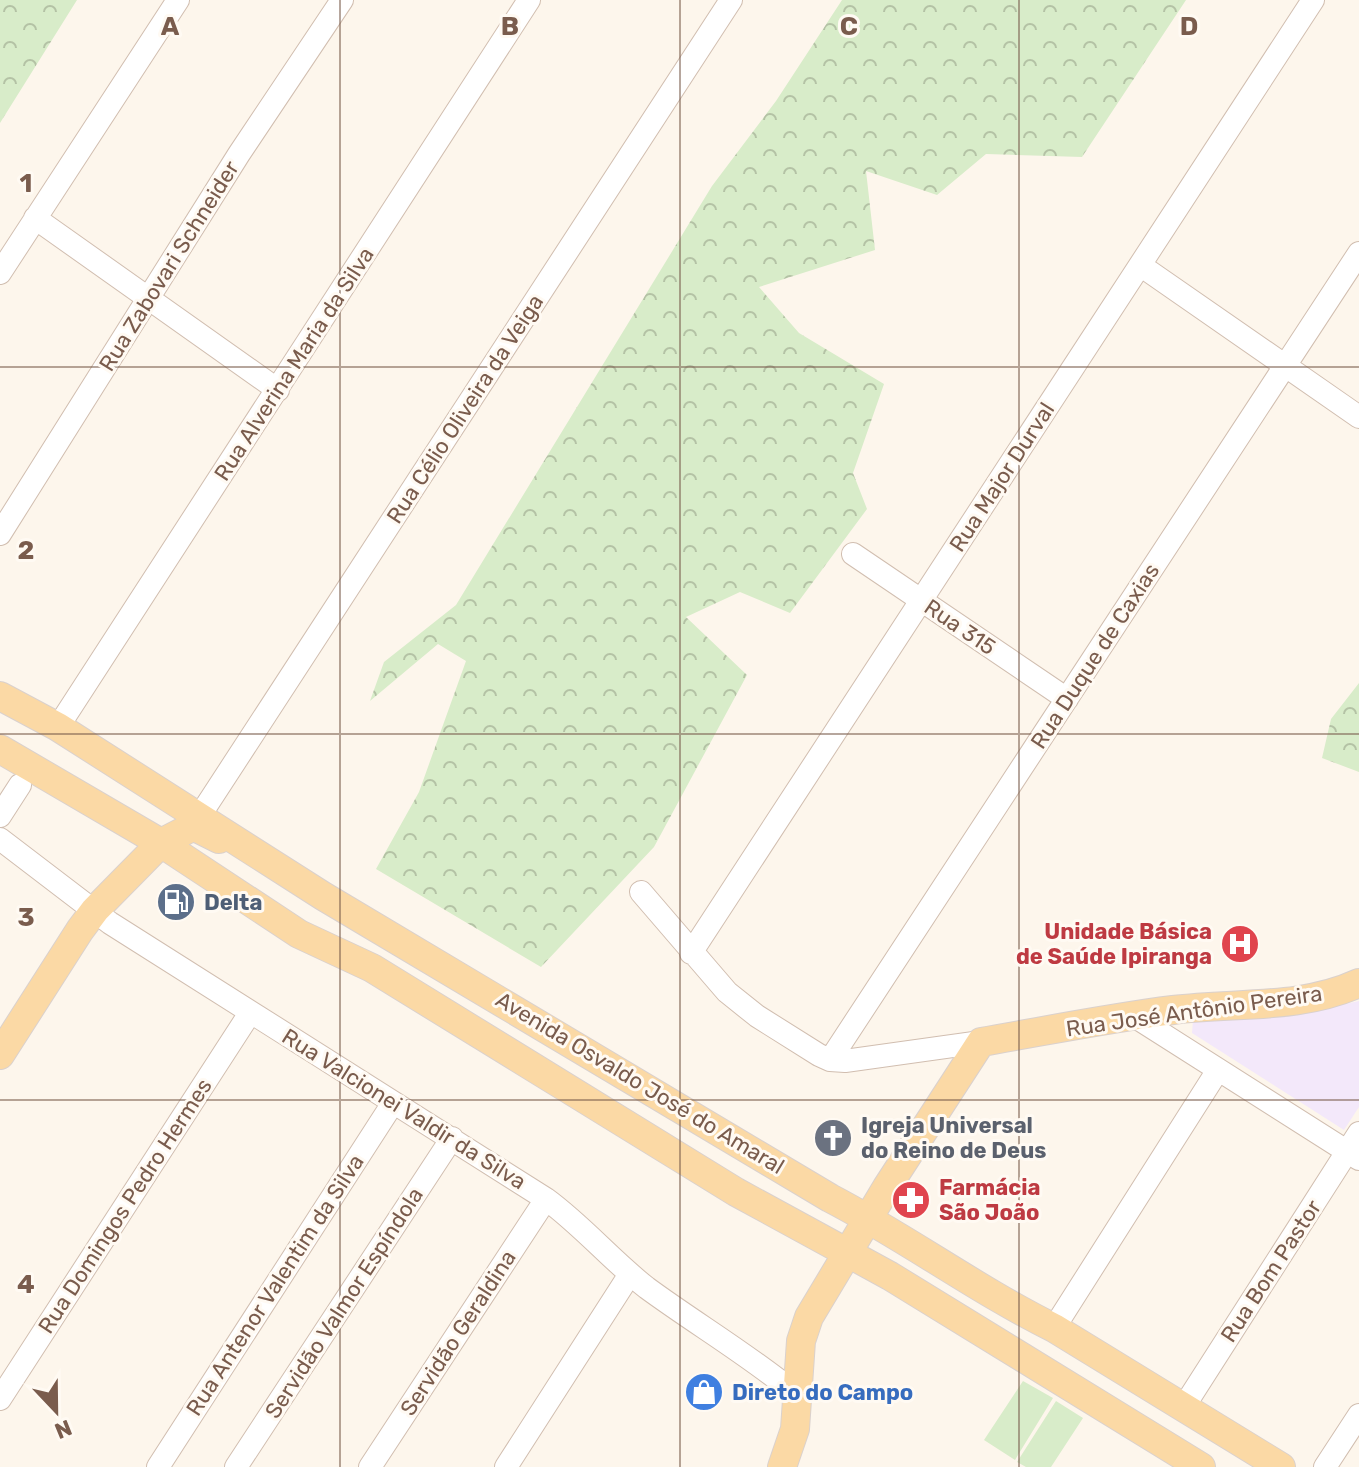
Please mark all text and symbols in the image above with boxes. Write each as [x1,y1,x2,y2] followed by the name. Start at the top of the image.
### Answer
[161,11,180,42] text: A
[501,11,519,42] text: B
[840,11,858,42] text: C
[1180,11,1198,42] text: D
[93,155,245,376] street label: Rua Zabovari Schneider
[20,168,32,199] text: 1
[208,242,380,486] street label: Rua Alverina Maria da Silva
[381,289,549,529] street label: Rua Célio Oliveira da Veiga
[944,397,1060,557] street label: Rua Major Durval
[18,535,34,566] text: 2
[1025,558,1165,754] street label: Rua Duque de Caxias
[919,593,1001,661] street label: Rua 315
[155,881,197,923] fuel station icon: Delta
[204,889,262,916] place label: Delta
[17,902,35,933] text: 3
[1016,918,1212,970] place label: Unidade Básica de Saúde Ipiranga
[1219,923,1261,965] hospital icon: Unidade Básica de Saúde Ipiranga
[1064,980,1324,1042] street label: Rua José Antônio Pereira
[491,986,789,1180] street label: Avenida Osvaldo José do Amaral
[277,1023,531,1195] street label: Rua Valcionei Valdir da Silva
[32,1073,218,1339] street label: Rua Domingos Pedro Hermes
[861,1112,1046,1164] place label: Igreja Universal do Reino de Deus
[812,1117,854,1159] church icon: Igreja Universal do Reino de Deus
[180,1149,370,1421] street label: Rua Antenor Valentim da Silva
[939,1174,1041,1226] place label: Farmácia São João
[890,1179,932,1221] pharmacy icon: Farmácia São João
[259,1182,429,1424] street label: Servidão Valmor Espíndola
[1215,1194,1327,1347] street label: Rua Bom Pastor
[394,1245,522,1421] street label: Servidão Geraldina
[17,1269,35,1300] text: 4
[16,1371,96,1451] north arrow
[683,1371,725,1413] shop icon: Direto do Campo
[732,1379,913,1406] place label: Direto do Campo
[51,1414,76,1445] text: N

